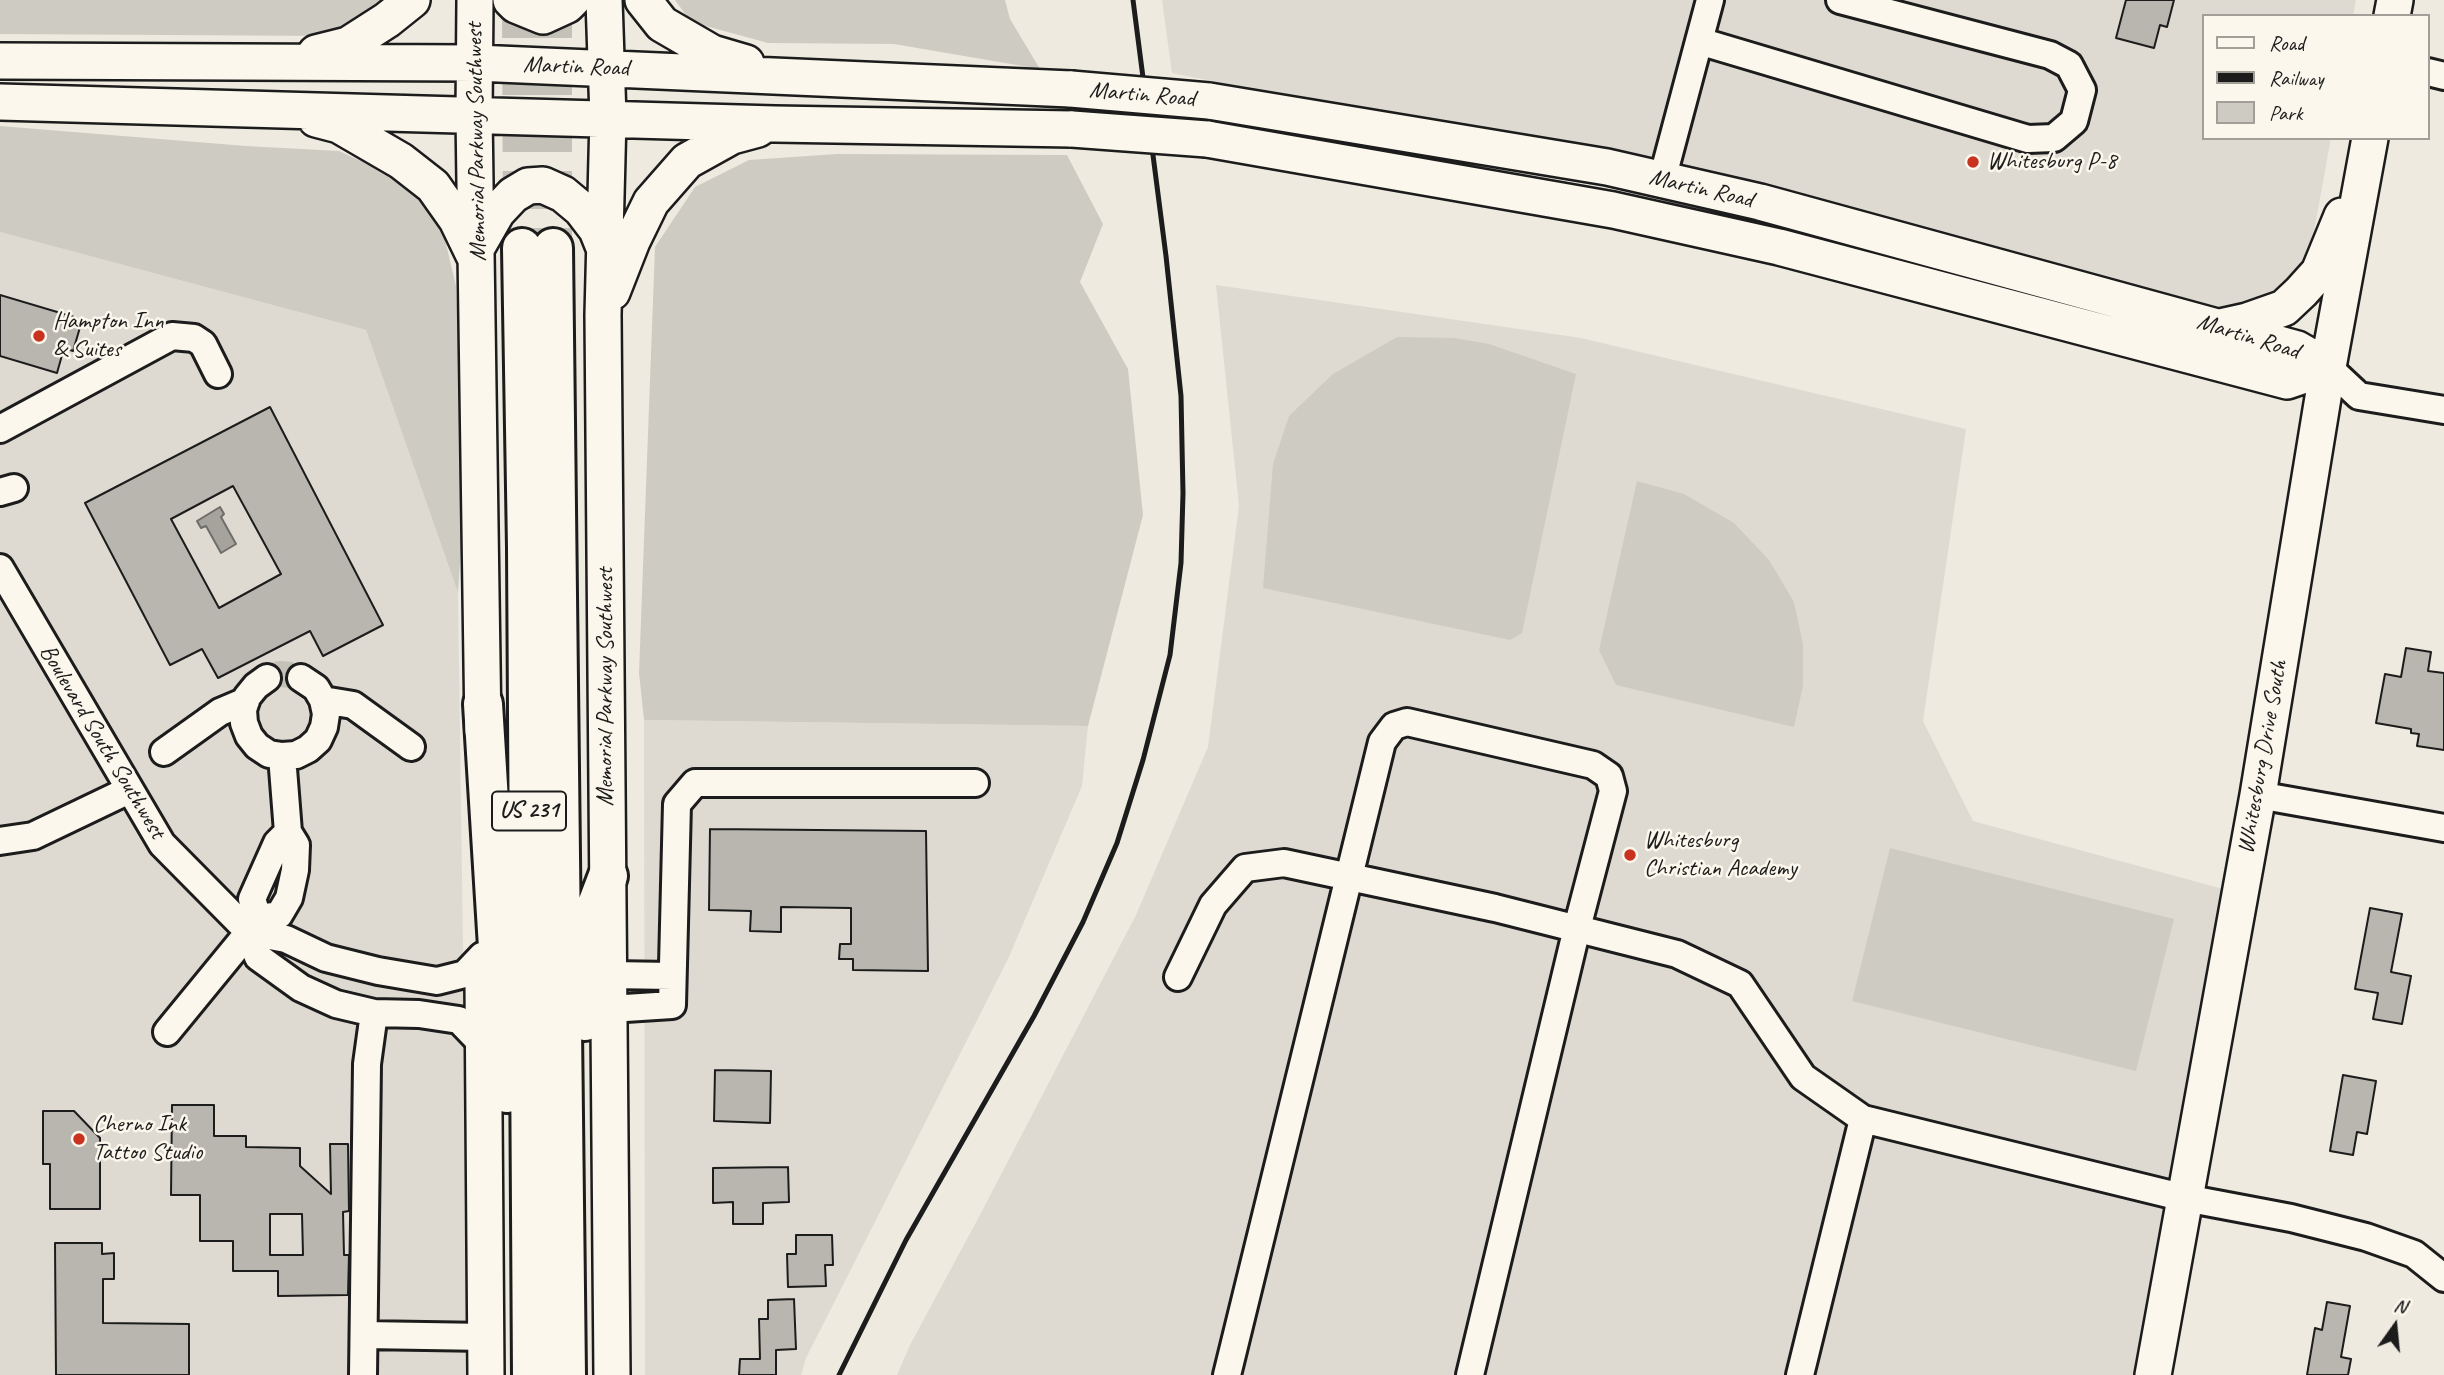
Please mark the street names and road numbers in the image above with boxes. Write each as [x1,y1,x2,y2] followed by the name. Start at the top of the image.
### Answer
[461,23,493,261] street label: Memorial Parkway Southwest
[523,51,629,83] street label: Martin Road
[1088,76,1196,114] street label: Martin Road
[1646,163,1756,215] street label: Martin Road
[2193,308,2303,366] street label: Martin Road
[592,568,620,806] street label: Memorial Parkway Southwest
[33,640,171,844] street label: Boulevard South Southwest
[2232,658,2294,856] street label: Whitesburg Drive South
[492,792,566,831] road number: US 231

